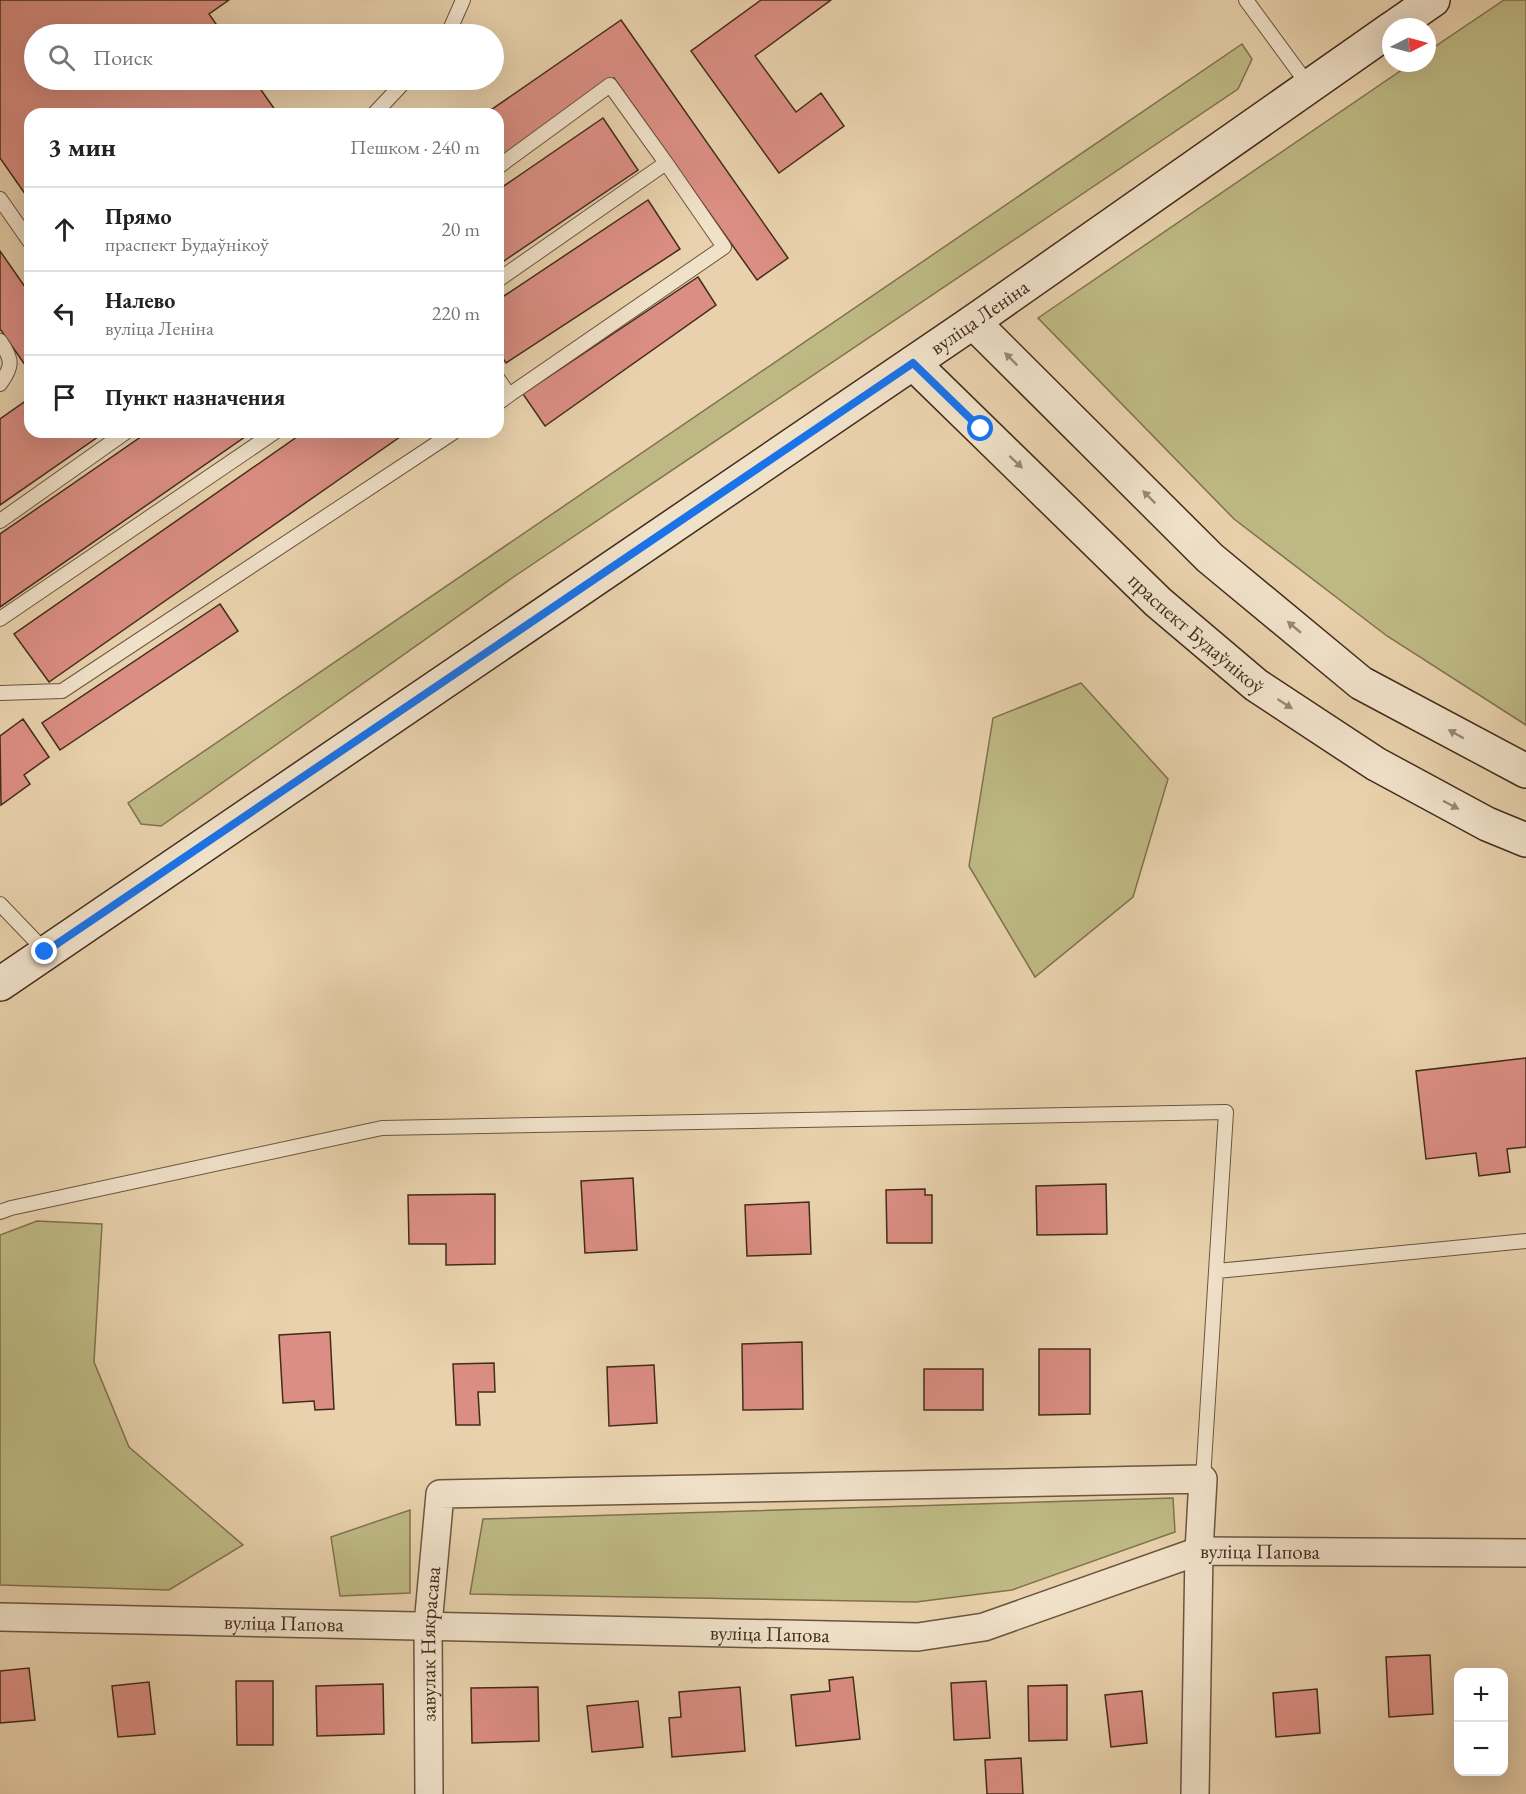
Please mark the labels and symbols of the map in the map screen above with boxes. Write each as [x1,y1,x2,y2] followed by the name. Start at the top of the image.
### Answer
[1382,18,1436,72] north arrow
[925,273,1035,360] street label: вуліца Леніна
[1004,353,1018,367] one-way arrow
[967,415,993,441] route start
[1008,454,1022,468] one-way arrow
[1143,490,1157,504] one-way arrow
[1123,567,1271,700] street label: праспект Будаўнікоў
[1287,621,1302,634] one-way arrow
[1277,698,1293,709] one-way arrow
[1447,729,1464,739] one-way arrow
[1443,800,1460,810] one-way arrow
[31,938,57,964] route end
[1200,1537,1321,1565] street label: вуліца Папова
[414,1565,446,1722] street label: завулак Някрасава
[224,1608,345,1638] street label: вуліца Папова
[710,1618,831,1648] street label: вуліца Папова

